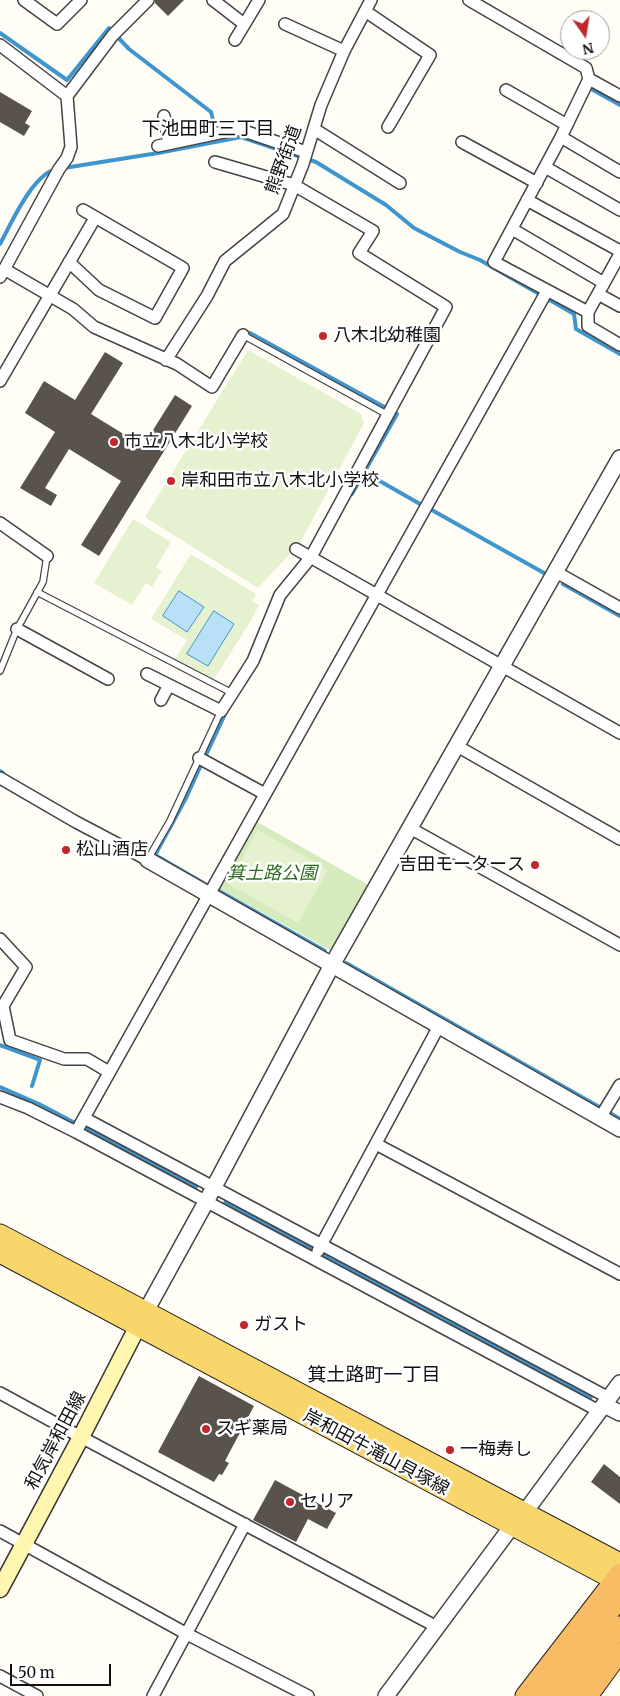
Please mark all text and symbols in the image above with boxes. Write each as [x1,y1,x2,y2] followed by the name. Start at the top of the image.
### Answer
[560,10,610,60] north arrow
[581,39,596,59] text: N
[142,119,274,141] district label: 下池田町三丁目
[262,122,306,198] street label: 熊野街道
[333,325,441,347] place label: 八木北幼稚園
[317,330,329,342] marker: 八木北幼稚園
[124,431,268,453] place label: 市立八木北小学校
[108,436,120,448] marker: 市立八木北小学校
[181,470,379,492] place label: 岸和田市立八木北小学校
[165,475,177,487] marker: 岸和田市立八木北小学校
[76,839,148,861] place label: 松山酒店
[60,844,72,856] marker: 松山酒店
[399,854,525,876] place label: 吉田モータース
[529,859,541,871] marker: 吉田モータース
[227,863,317,885] park label: 箕土路公園
[254,1314,308,1336] place label: ガスト
[238,1319,250,1331] marker: ガスト
[308,1365,440,1387] district label: 箕土路町一丁目
[21,1388,91,1494] street label: 和気岸和田線
[299,1405,453,1501] street label: 岸和田牛滝山貝塚線
[216,1418,288,1440] place label: スギ薬局
[200,1423,212,1435] marker: スギ薬局
[460,1439,532,1461] place label: 一梅寿し
[444,1444,456,1456] marker: 一梅寿し
[300,1491,354,1513] place label: セリア
[284,1496,296,1508] marker: セリア
[12,1654,114,1686] scale bar
[18,1663,55,1682] text: 50 m

